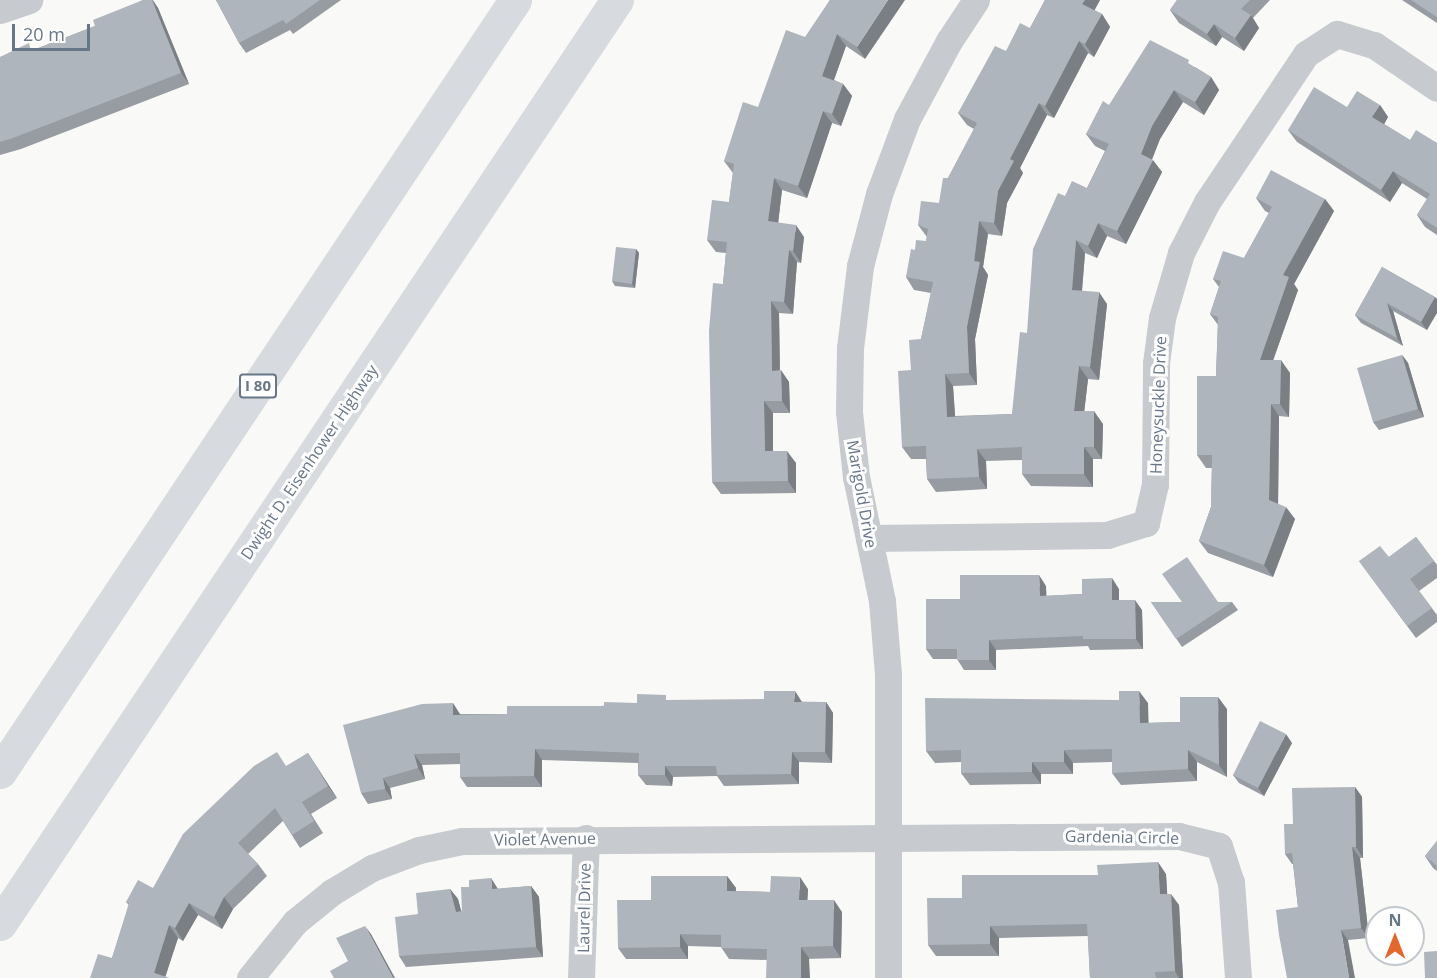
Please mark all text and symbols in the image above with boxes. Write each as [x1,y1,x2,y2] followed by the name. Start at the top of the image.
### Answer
[15,12,93,50] scale bar
[23,22,65,46] text: 20 m
[1146,336,1170,474] street label: Honeysuckle Drive
[236,361,382,563] street label: Dwight D. Eisenhower Highway
[238,374,278,398] road number: I 80
[843,439,881,549] street label: Marigold Drive
[1065,826,1179,848] street label: Gardenia Circle
[494,829,596,849] street label: Violet Avenue
[574,863,594,953] street label: Laurel Drive
[1365,906,1425,966] north arrow
[1388,909,1402,931] text: N

